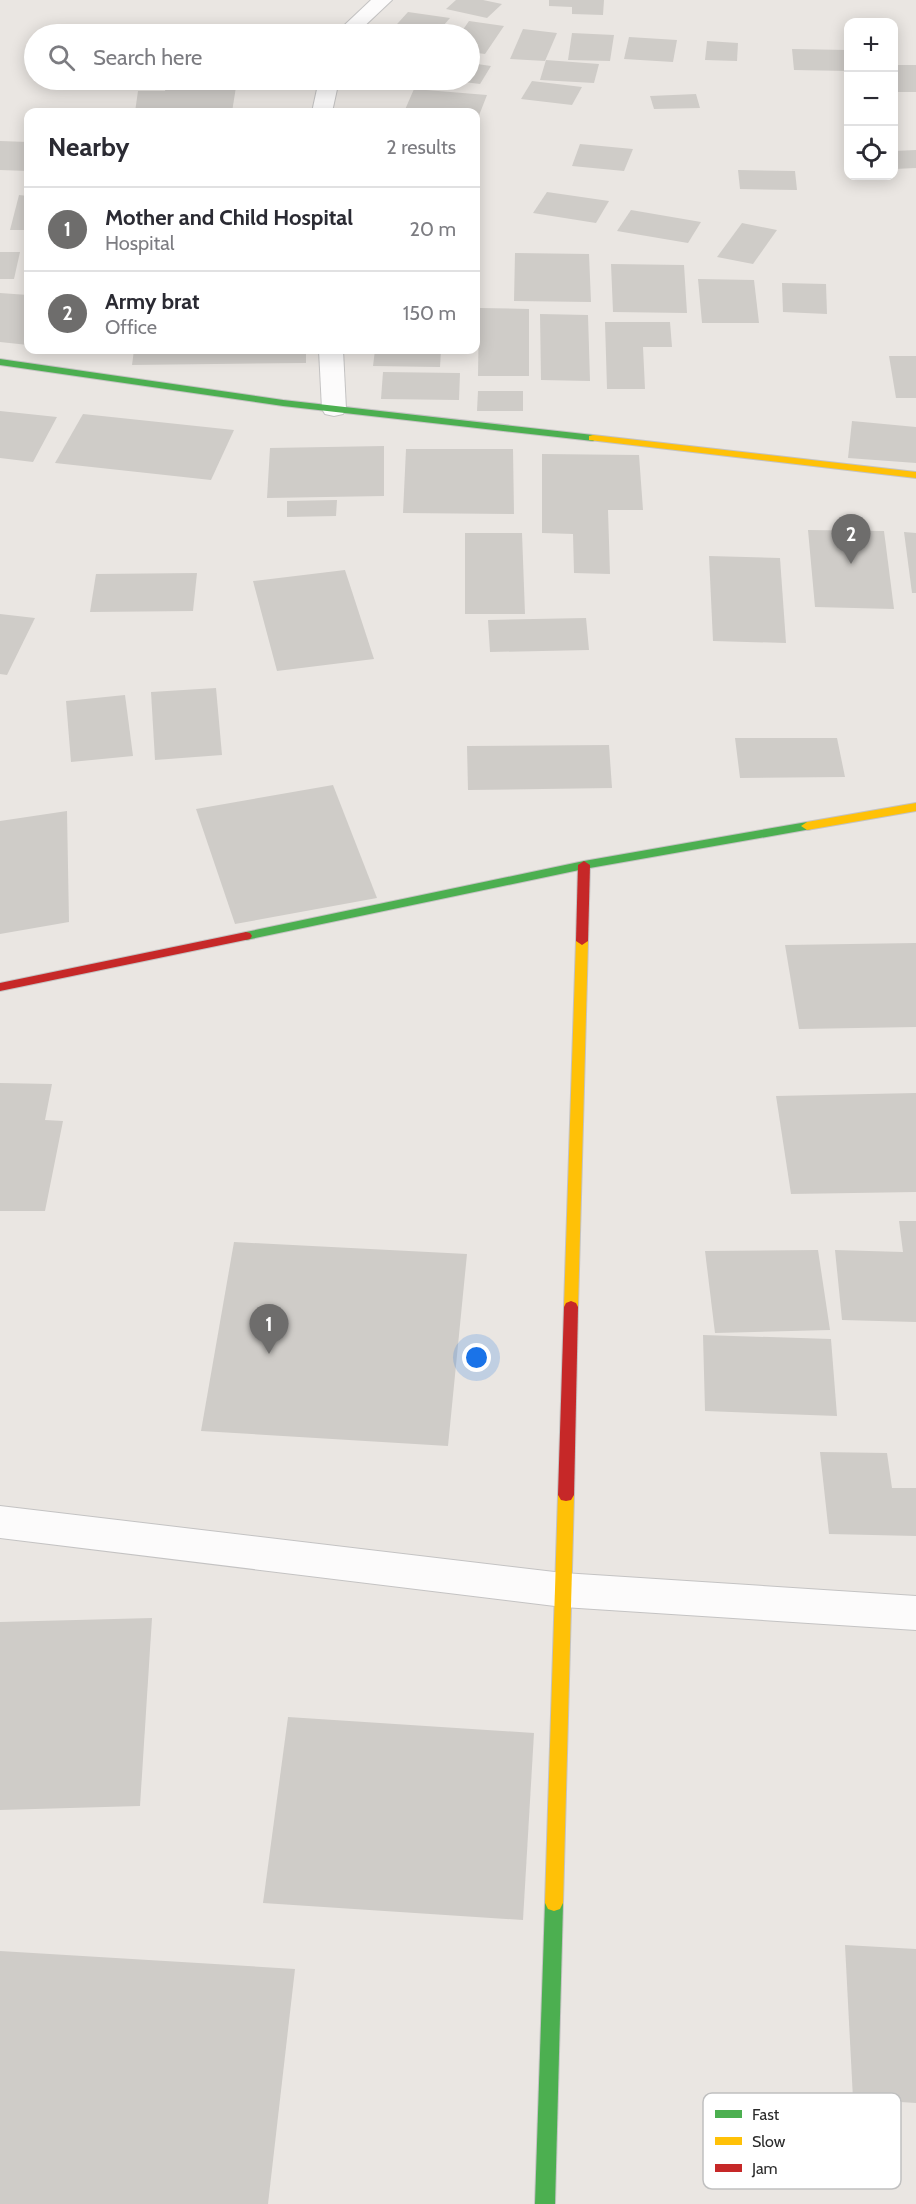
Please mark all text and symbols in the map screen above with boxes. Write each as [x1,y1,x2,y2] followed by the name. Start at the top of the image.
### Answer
[844,18,898,180] map controls
[844,18,898,72] button: +
[24,24,480,90] search box
[45,41,78,74] icon: search
[93,44,202,71] text: Search here
[844,72,898,126] button: −
[844,126,898,180] button: locate
[48,131,129,163] text: Nearby
[386,135,456,159] text: 2 results
[105,204,353,231] text: Mother and Child Hospital
[64,217,71,241] text: 1
[410,217,456,241] text: 20 m
[105,231,175,255] text: Hospital
[105,288,200,315] text: Army brat
[62,301,73,325] text: 2
[403,301,456,325] text: 150 m
[105,315,157,339] text: Office
[832,514,870,564] pin: 2
[250,1304,288,1354] pin: 1
[462,1343,491,1372] your location
[703,2093,901,2189] legend
[752,2105,780,2124] text: Fast
[752,2132,786,2151] text: Slow
[751,2159,778,2178] text: Jam

